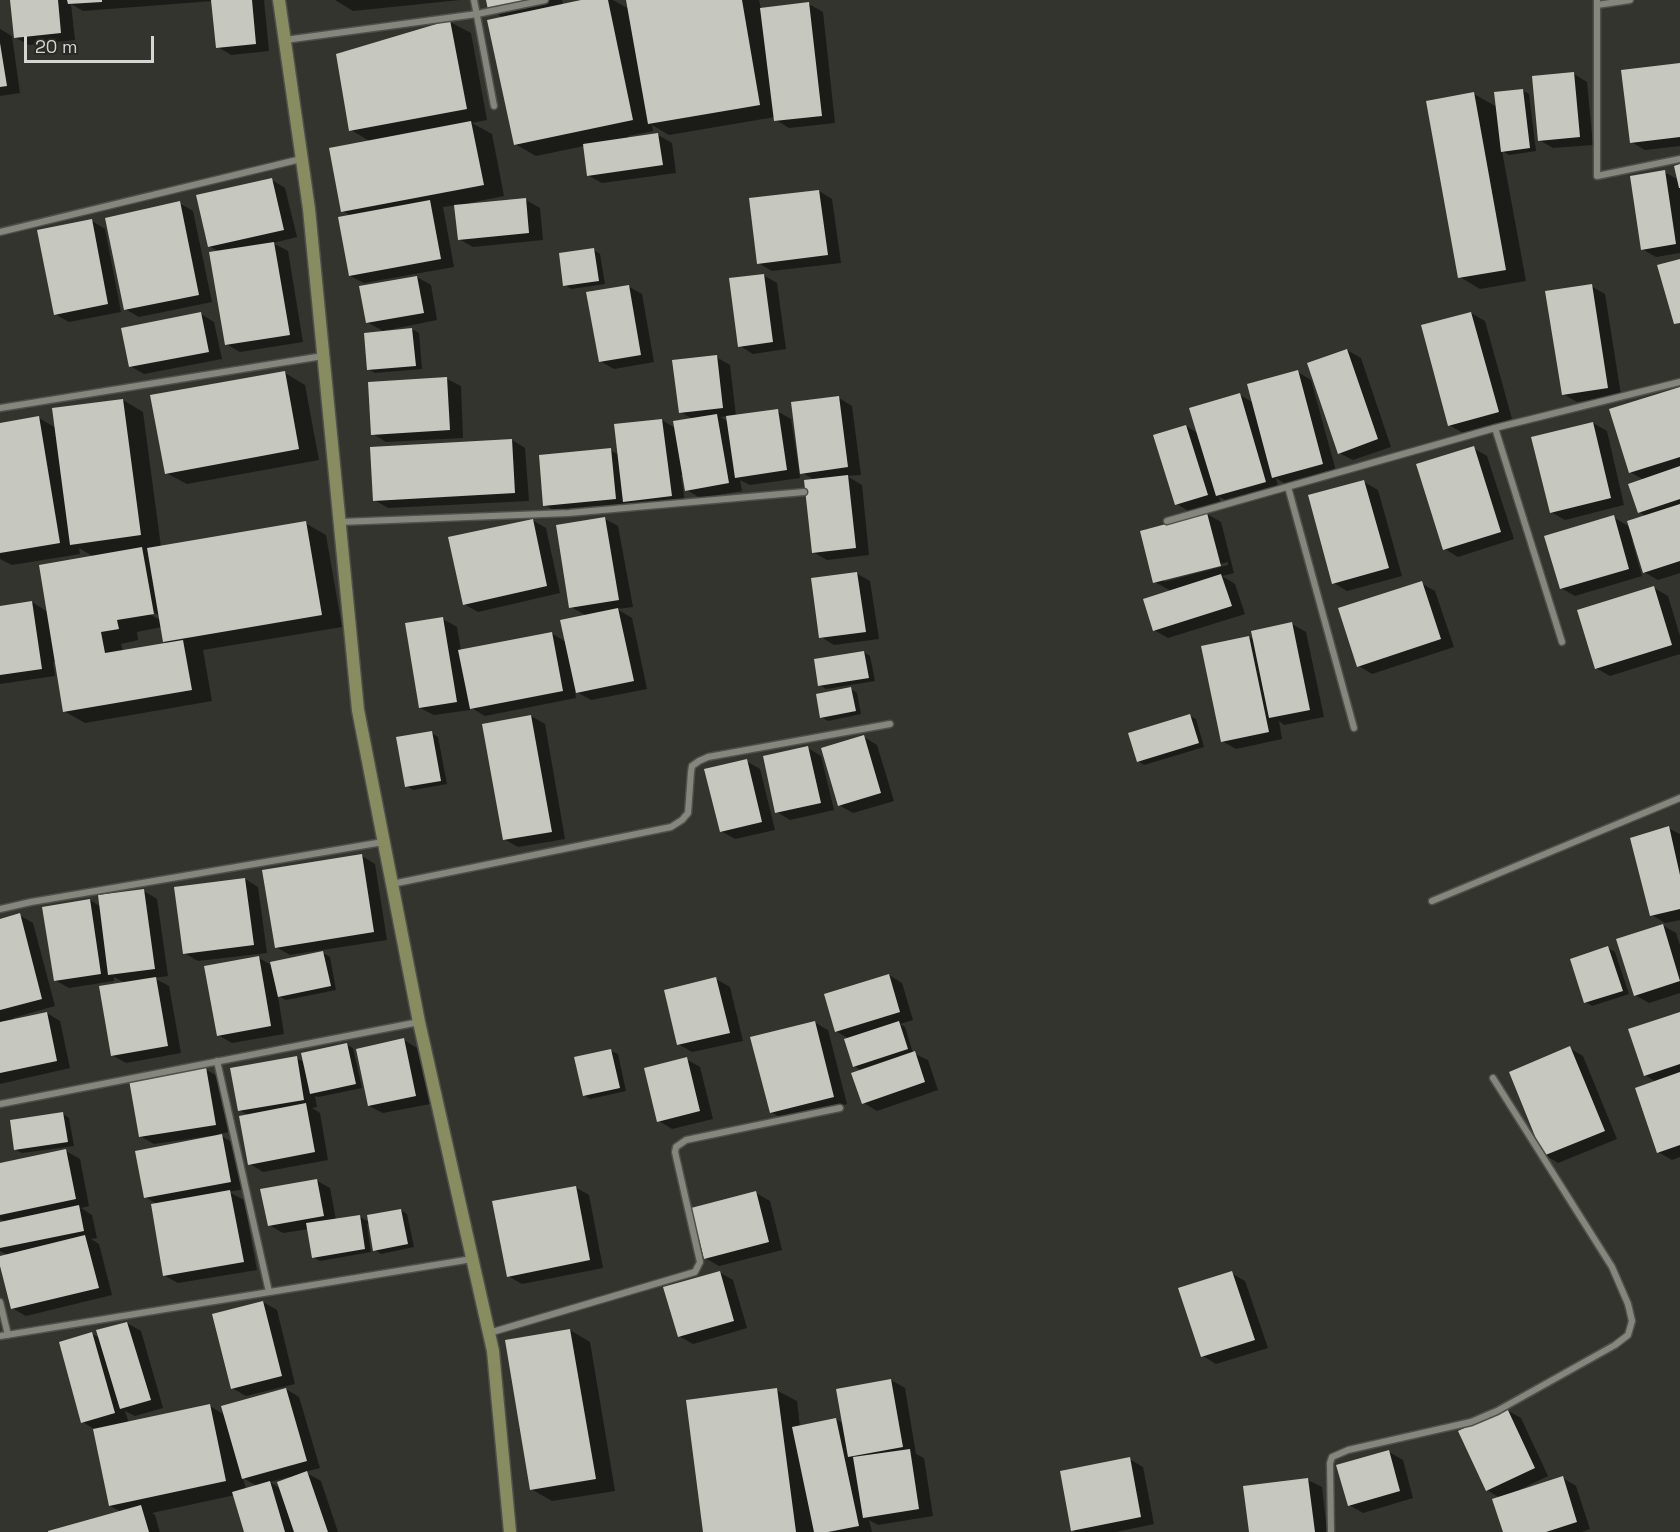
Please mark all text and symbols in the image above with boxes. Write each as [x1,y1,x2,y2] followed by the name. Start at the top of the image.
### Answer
[27,24,158,62] scale bar
[35,35,78,58] text: 20 m

